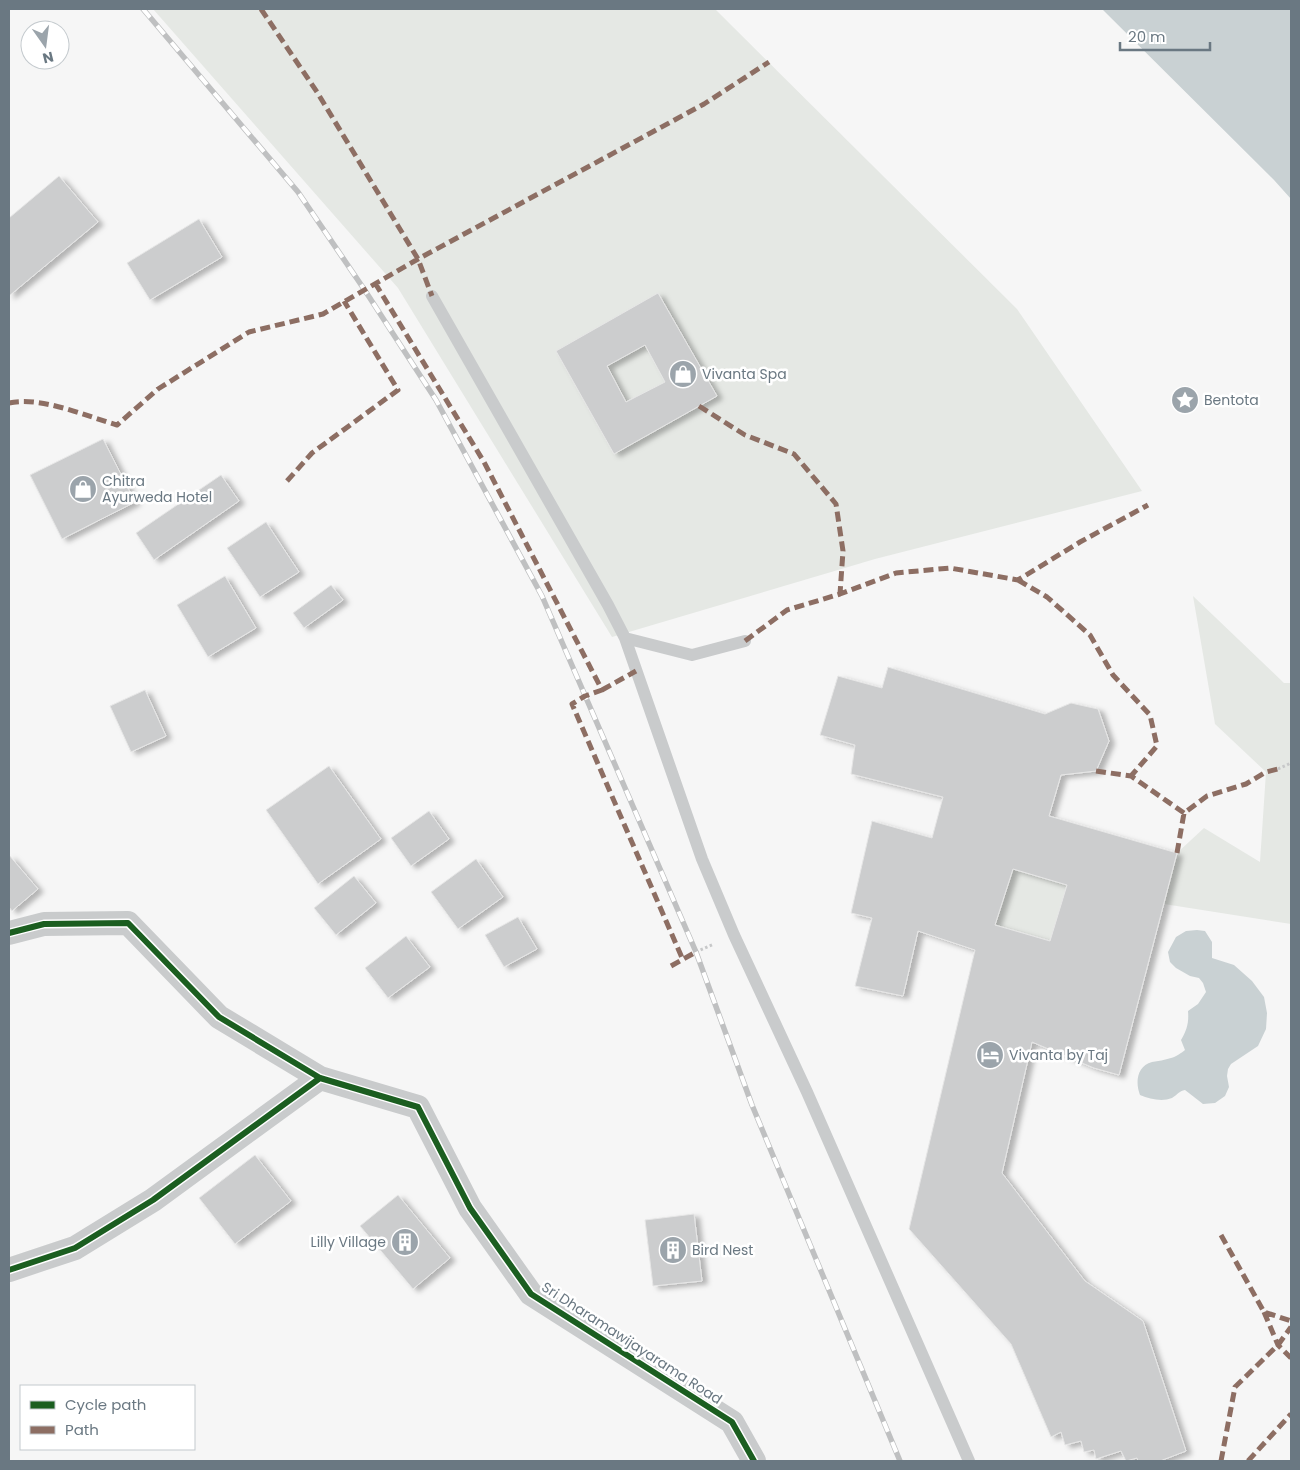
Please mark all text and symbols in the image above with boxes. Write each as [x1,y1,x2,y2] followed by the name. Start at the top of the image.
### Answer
[20,20,70,70] north arrow
[1120,20,1210,52] scale bar
[1128,26,1166,47] text: 20 m
[41,47,56,69] text: N
[668,359,698,389] shop icon: Vivanta Spa
[702,364,787,384] place label: Vivanta Spa
[1170,385,1200,415] place icon: Bentota
[1204,390,1259,410] place label: Bentota
[102,471,212,507] place label: Chitra Ayurweda Hotel
[68,474,98,504] shop icon: Chitra Ayurweda Hotel
[975,1040,1005,1070] hotel icon: Vivanta by Taj
[1009,1045,1108,1065] place label: Vivanta by Taj
[390,1227,420,1257] building icon: Lilly Village
[311,1232,386,1252] place label: Lilly Village
[658,1235,688,1265] building icon: Bird Nest
[692,1240,753,1260] place label: Bird Nest
[538,1277,726,1409] street label: Sri Dharamawijayarama Road
[20,1385,195,1450] legend
[65,1394,146,1415] text: Cycle path
[65,1419,99,1440] text: Path

